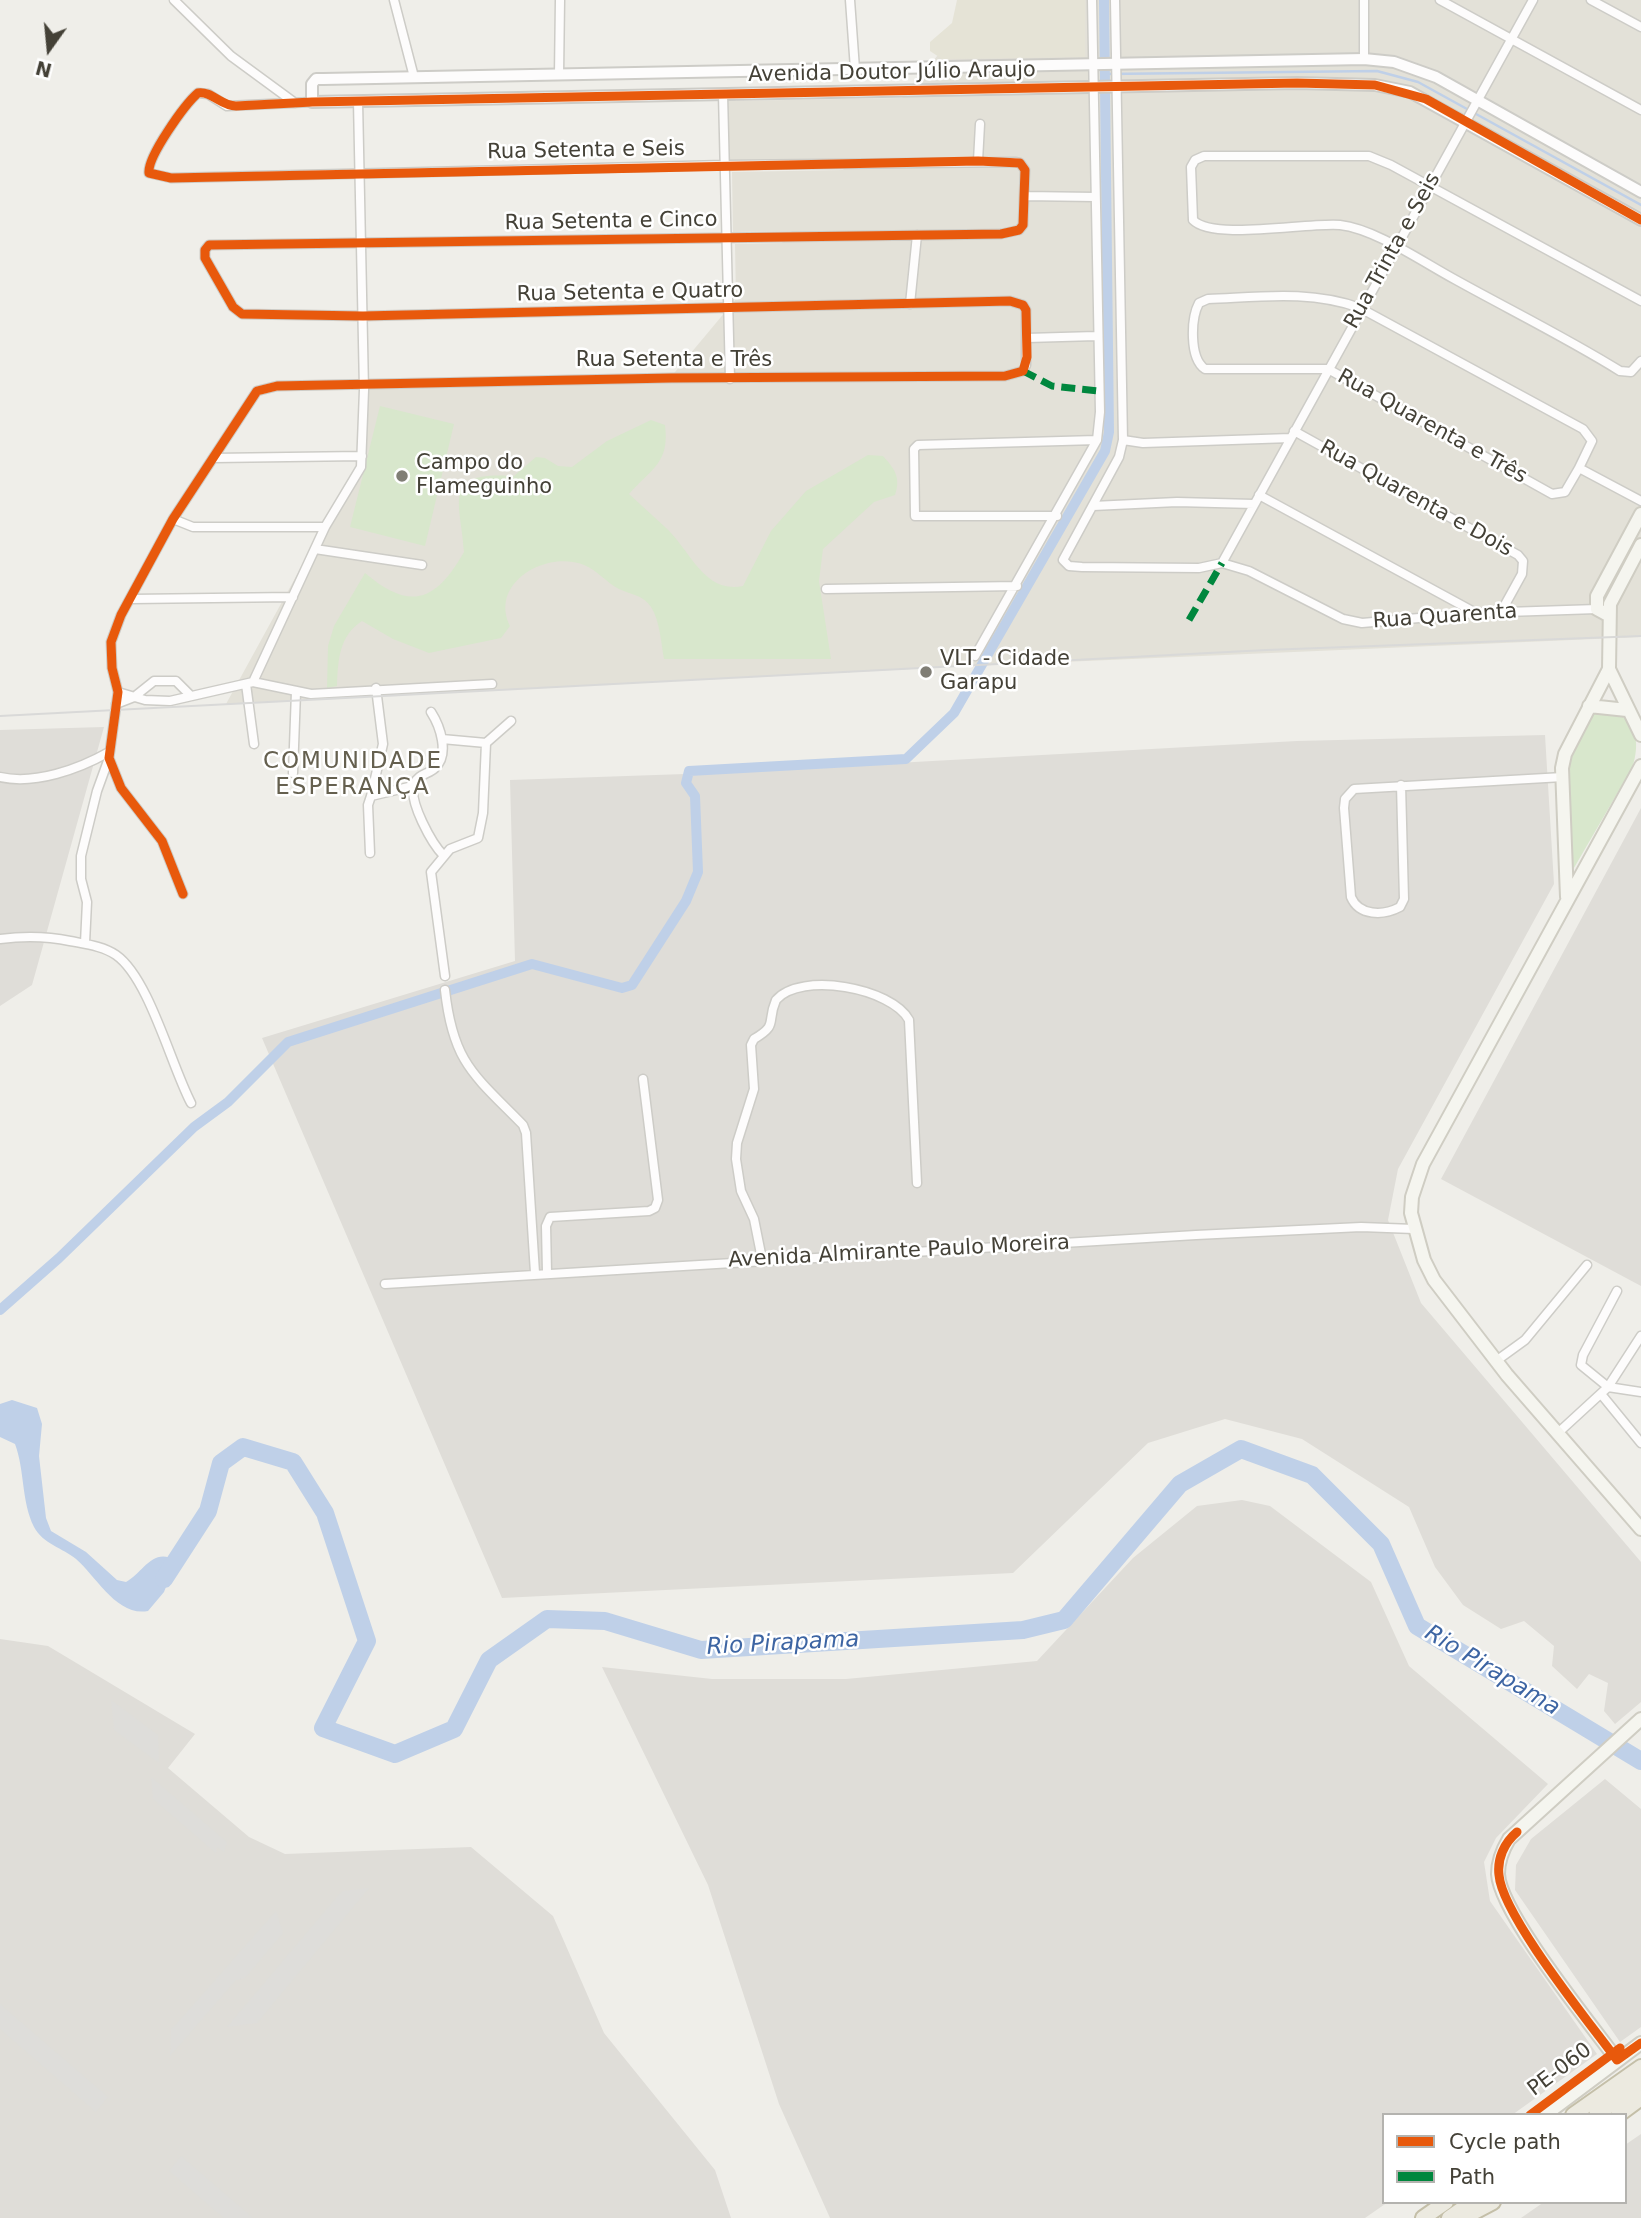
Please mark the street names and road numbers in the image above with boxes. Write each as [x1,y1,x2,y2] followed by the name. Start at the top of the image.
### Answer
[748,58,1036,88] street label: Avenida Doutor Júlio Araujo
[487,137,685,165] street label: Rua Setenta e Seis
[1340,169,1446,333] street label: Rua Trinta e Seis
[504,208,718,236] street label: Rua Setenta e Cinco
[517,278,743,308] street label: Rua Setenta e Quatro
[576,348,772,374] street label: Rua Setenta e Três
[1333,364,1531,490] street label: Rua Quarenta e Três
[1315,435,1517,563] street label: Rua Quarenta e Dois
[1372,599,1518,635] street label: Rua Quarenta
[727,1230,1071,1274] street label: Avenida Almirante Paulo Moreira
[1523,2038,1597,2102] street label: PE-060

